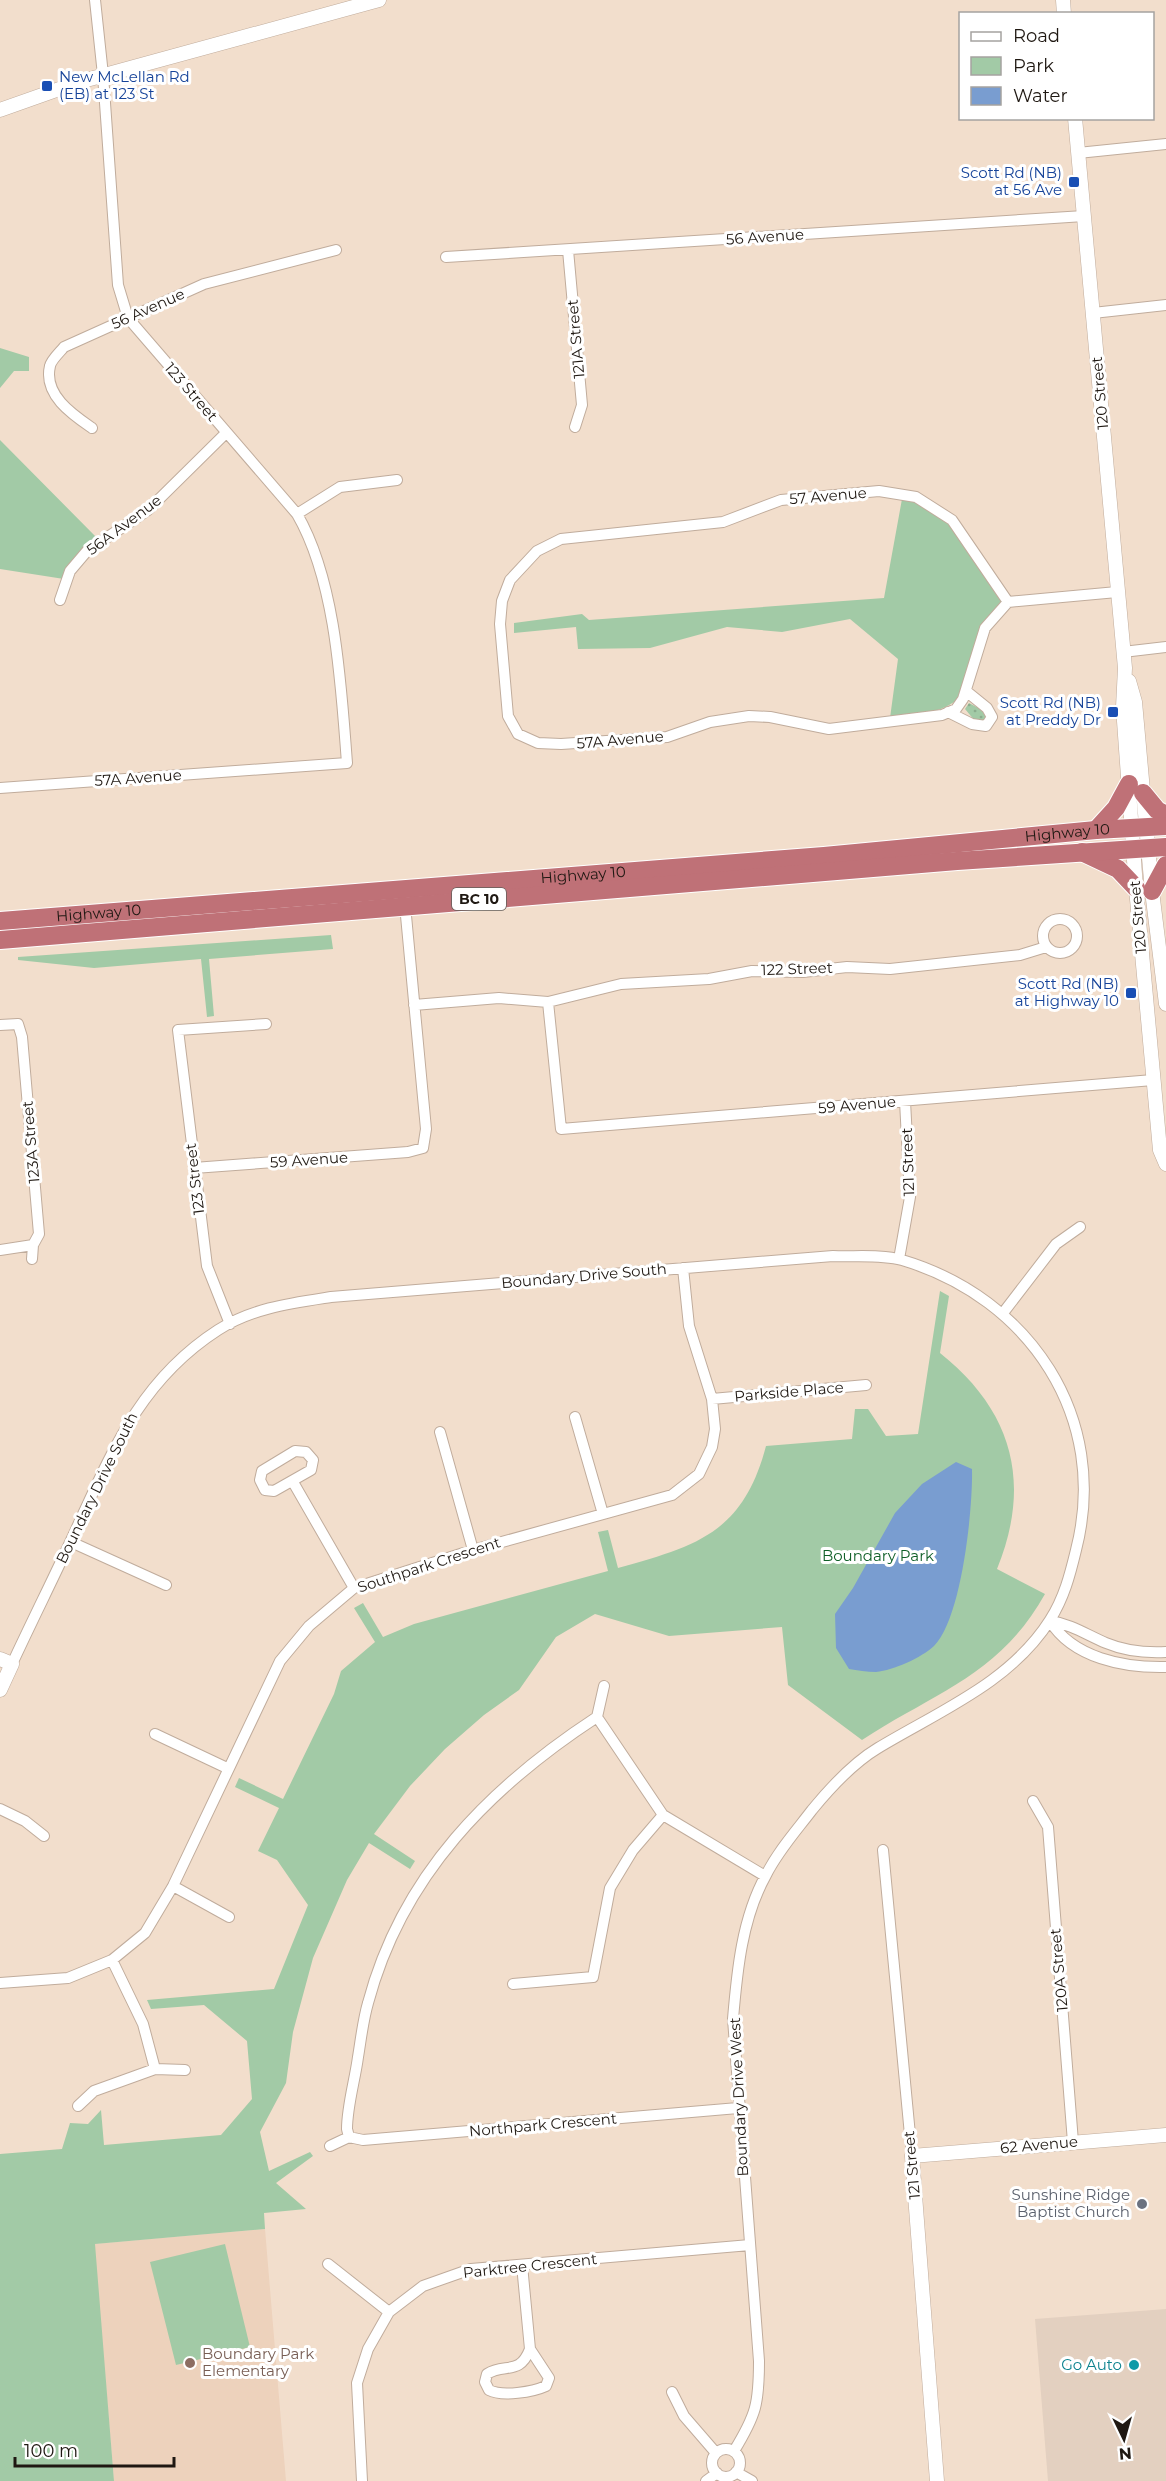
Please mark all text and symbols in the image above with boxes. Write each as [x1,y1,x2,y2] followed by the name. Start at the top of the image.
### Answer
[959,12,1154,120] legend
[1013,25,1060,47] text: Road
[1013,55,1054,77] text: Park
[59,67,190,103] place label: New McLellan Rd (EB) at 123 St
[40,79,54,93] marker: New McLellan Rd (EB) at 123 St
[1013,85,1068,107] text: Water
[961,163,1062,199] place label: Scott Rd (NB) at 56 Ave
[1067,175,1081,189] marker: Scott Rd (NB) at 56 Ave
[725,224,805,249] street label: 56 Avenue
[108,284,187,333] street label: 56 Avenue
[563,299,588,379] street label: 121A Street
[1087,356,1112,430] street label: 120 Street
[161,358,222,425] street label: 123 Street
[788,483,867,508] street label: 57 Avenue
[82,490,165,559] street label: 56A Avenue
[1000,693,1101,729] place label: Scott Rd (NB) at Preddy Dr
[1106,705,1120,719] marker: Scott Rd (NB) at Preddy Dr
[576,726,664,753] street label: 57A Avenue
[94,765,182,790] street label: 57A Avenue
[1024,819,1110,846] street label: Highway 10
[540,862,627,887] street label: Highway 10
[1125,880,1150,954] street label: 120 Street
[452,888,506,910] road number: BC 10
[55,900,142,926] street label: Highway 10
[761,958,833,979] street label: 122 Street
[1015,974,1119,1010] place label: Scott Rd (NB) at Highway 10
[1124,986,1138,1000] marker: Scott Rd (NB) at Highway 10
[817,1092,897,1117] street label: 59 Avenue
[17,1100,44,1184] street label: 123A Street
[897,1127,918,1197] street label: 121 Street
[181,1142,208,1216] street label: 123 Street
[269,1147,349,1172] street label: 59 Avenue
[500,1259,668,1292] street label: Boundary Drive South
[734,1377,844,1406] street label: Parkside Place
[52,1409,141,1567] street label: Boundary Drive South
[355,1532,503,1597] street label: Southpark Crescent
[822,1546,934,1565] park label: Boundary Park
[1045,1927,1072,2013] street label: 120A Street
[725,2017,752,2177] street label: Boundary Drive West
[468,2109,618,2140] street label: Northpark Crescent
[899,2130,924,2200] street label: 121 Street
[999,2132,1079,2157] street label: 62 Avenue
[1012,2185,1130,2221] place label: Sunshine Ridge Baptist Church
[1135,2197,1149,2211] marker: Sunshine Ridge Baptist Church
[462,2249,598,2282] street label: Parktree Crescent
[202,2344,314,2380] place label: Boundary Park Elementary
[1061,2355,1122,2374] place label: Go Auto
[183,2356,197,2370] marker: Boundary Park Elementary
[1127,2358,1141,2372] marker: Go Auto
[1094,2409,1154,2469] north arrow
[15,2430,174,2468] scale bar
[24,2440,78,2462] text: 100 m
[1118,2443,1133,2463] text: N

